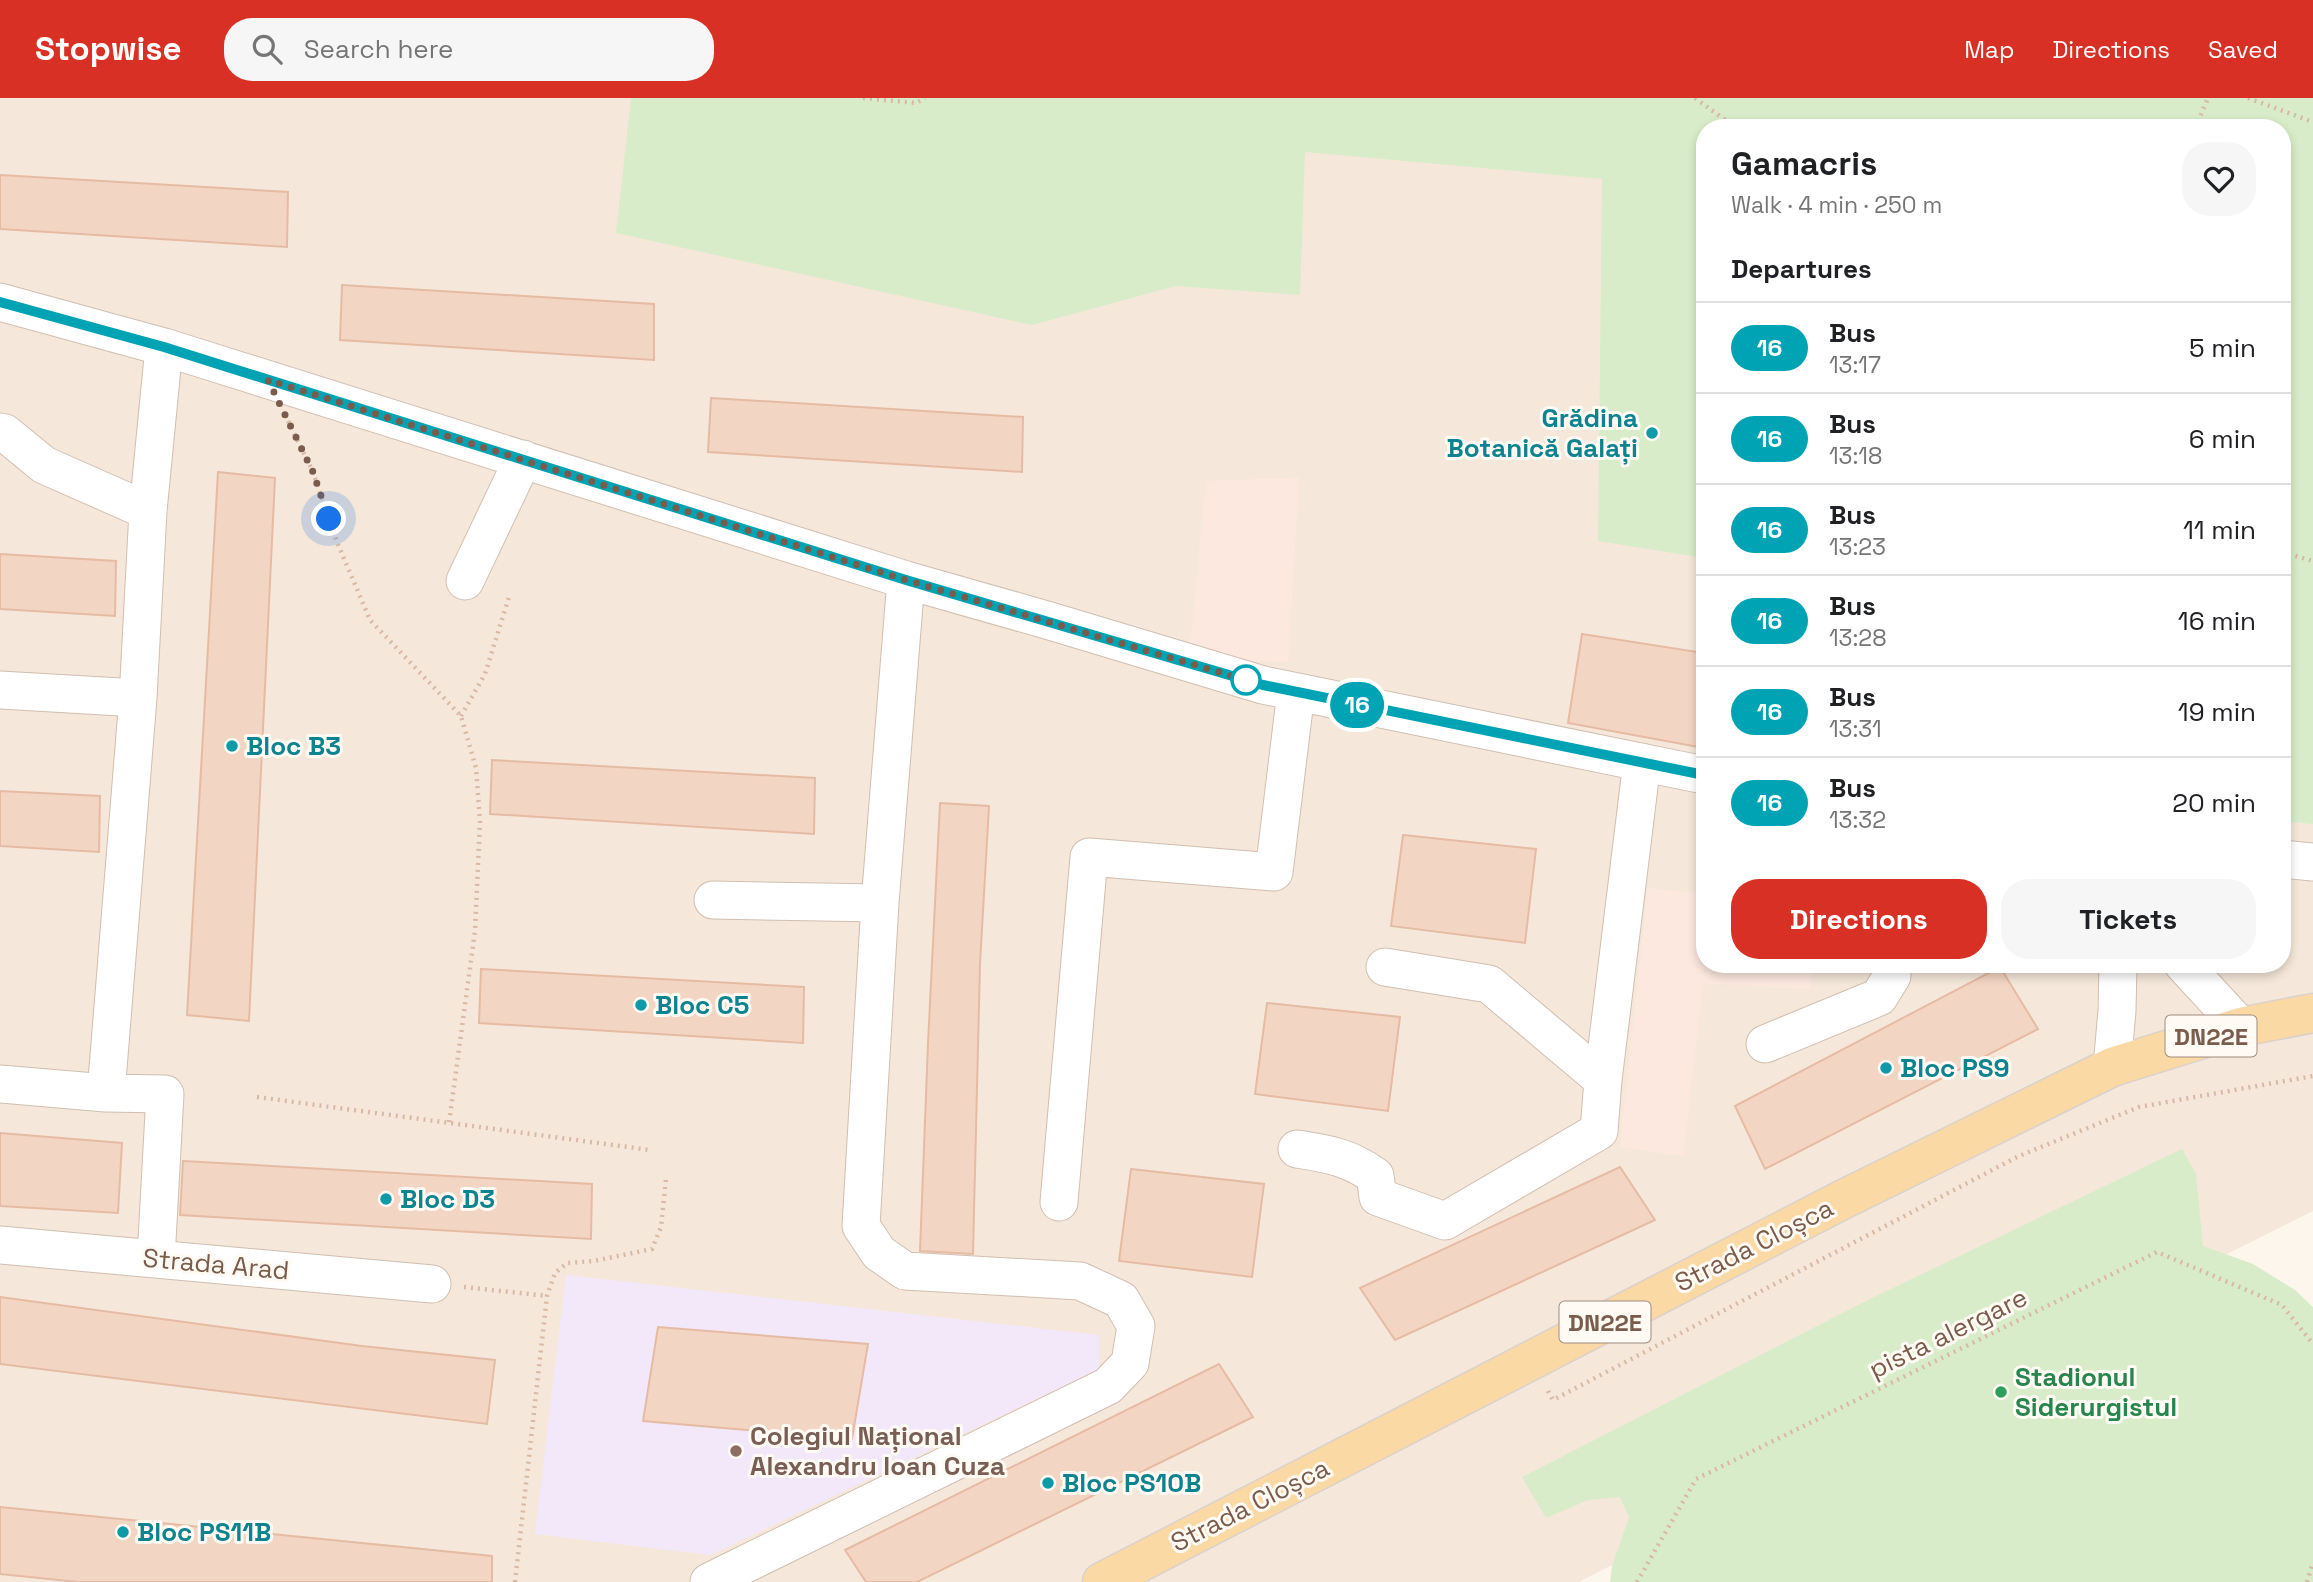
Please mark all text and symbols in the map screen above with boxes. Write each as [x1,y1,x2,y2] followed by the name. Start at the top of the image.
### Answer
[224,18,714,81] search box
[35,28,182,70] text: Stopwise
[248,30,286,68] icon: search
[304,32,453,66] text: Search here
[1964,34,2014,65] text: Map
[2052,34,2170,65] text: Directions
[2208,34,2278,65] text: Saved
[2182,142,2256,216] button: heart
[1731,143,1877,185] text: Gamacris
[1731,190,1942,220] text: Walk · 4 min · 250 m
[1731,252,1872,286] text: Departures
[1829,316,1876,350] text: Bus
[2189,331,2256,365] text: 5 min
[1757,332,1782,363] text: 16
[1829,350,1881,380] text: 13:17
[1447,401,1638,465] place label: Grădina Botanică Galați
[1829,407,1876,441] text: Bus
[2189,422,2256,456] text: 6 min
[1757,423,1782,454] text: 16
[1644,425,1660,441] marker: Grădina Botanică Galați
[1829,441,1882,471] text: 13:18
[1829,498,1876,532] text: Bus
[311,501,346,536] your location
[2183,513,2256,547] text: 11 min
[1757,514,1782,545] text: 16
[1829,532,1886,562] text: 13:23
[1829,589,1876,623] text: Bus
[2178,604,2256,638] text: 16 min
[1757,605,1782,636] text: 16
[1829,623,1887,653] text: 13:28
[1231,665,1261,695] unlabelled marker
[1829,680,1876,714] text: Bus
[1326,682,1388,728] line badge: 16
[1344,689,1370,720] text: 16
[2178,695,2256,729] text: 19 min
[1757,696,1782,727] text: 16
[1829,714,1882,744] text: 13:31
[246,729,341,763] place label: Bloc B3
[224,738,240,754] marker: Bloc B3
[1829,771,1876,805] text: Bus
[2172,786,2256,820] text: 20 min
[1757,787,1782,818] text: 16
[1829,805,1886,835] text: 13:32
[1731,879,1987,959] button: Directions
[2001,879,2256,959] button: Tickets
[655,988,749,1022] place label: Bloc C5
[633,997,649,1013] marker: Bloc C5
[2166,1016,2256,1056] road number: DN22E
[1900,1051,2009,1085] place label: Bloc PS9
[1878,1060,1894,1076] marker: Bloc PS9
[400,1182,495,1216] place label: Bloc D3
[1669,1190,1839,1300] street label: Strada Cloșca
[378,1191,394,1207] marker: Bloc D3
[141,1241,291,1287] street label: Strada Arad
[1863,1280,2033,1386] street label: pista alergare
[1560,1302,1650,1342] road number: DN22E
[2015,1360,2177,1424] place label: Stadionul Siderurgistul
[1993,1384,2009,1400] marker: Stadionul Siderurgistul
[750,1419,1005,1483] place label: Colegiul Național Alexandru Ioan Cuza
[728,1443,744,1459] marker: Colegiul Național Alexandru Ioan Cuza
[1165,1450,1335,1560] street label: Strada Cloșca
[1062,1466,1201,1500] place label: Bloc PS10B
[1040,1475,1056,1491] marker: Bloc PS10B
[137,1515,271,1549] place label: Bloc PS11B
[115,1524,131,1540] marker: Bloc PS11B

